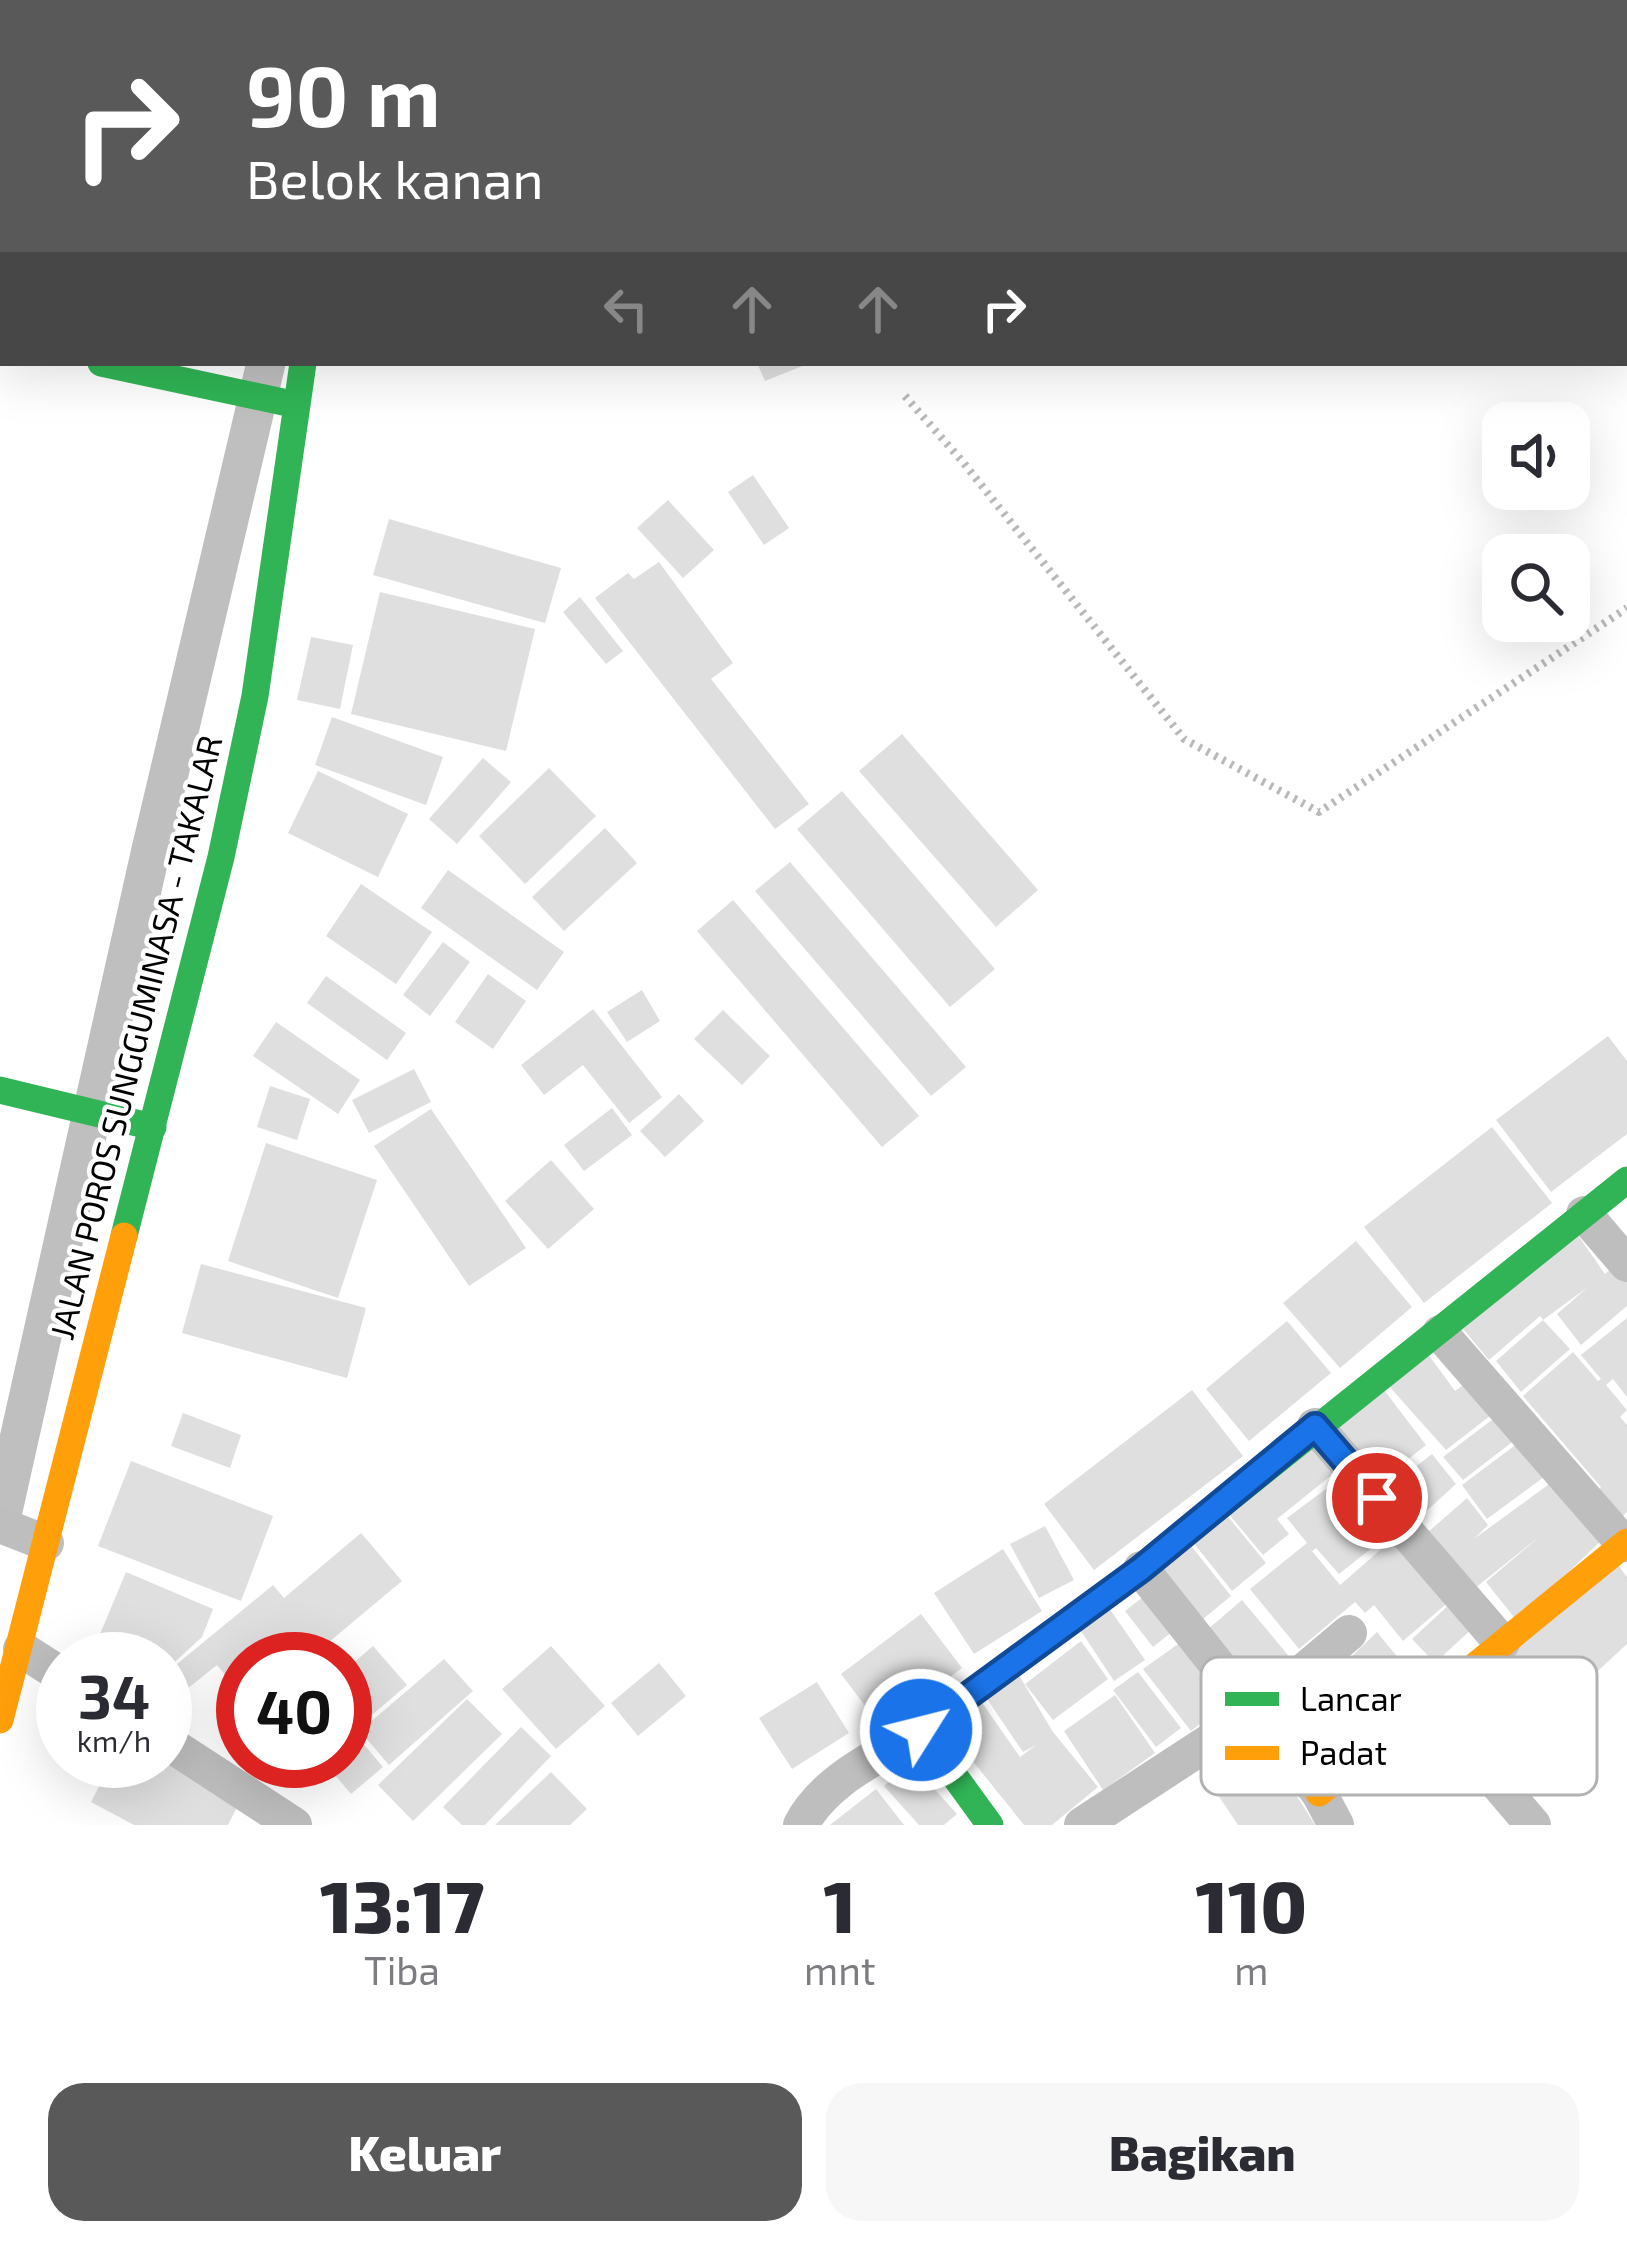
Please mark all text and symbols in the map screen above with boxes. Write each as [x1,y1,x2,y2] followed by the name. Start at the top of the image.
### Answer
[246,43,441,144] text: 90 m
[48,48,204,204] icon: right
[246,145,544,210] text: Belok kanan
[593,276,659,342] icon: left
[719,276,785,342] icon: ahead
[845,276,911,342] icon: ahead
[971,276,1037,342] icon: right
[1482,402,1590,642] map controls
[1482,402,1590,510] button: sound
[1482,534,1590,642] button: search
[40,731,230,1343] street label: JALAN POROS SUNGGUMINASA - TAKALAR
[1326,1447,1428,1549] pin
[1344,1465,1410,1531] icon: arrive
[216,1632,372,1788] speed limit sign: 40
[1201,1657,1597,1795] legend
[78,1659,150,1731] text: 34
[858,1667,984,1793] position arrow
[1300,1678,1402,1718] text: Lancar
[77,1722,151,1758] text: km/h
[1300,1732,1387,1772] text: Padat
[320,1861,484,1947] text: 13:17
[824,1861,856,1947] text: 1
[1196,1861,1307,1947] text: 110
[364,1946,440,1993] text: Tiba
[804,1946,876,1993] text: mnt
[1234,1946,1268,1993] text: m
[48,2083,802,2221] button: Keluar
[826,2083,1579,2221] button: Bagikan

